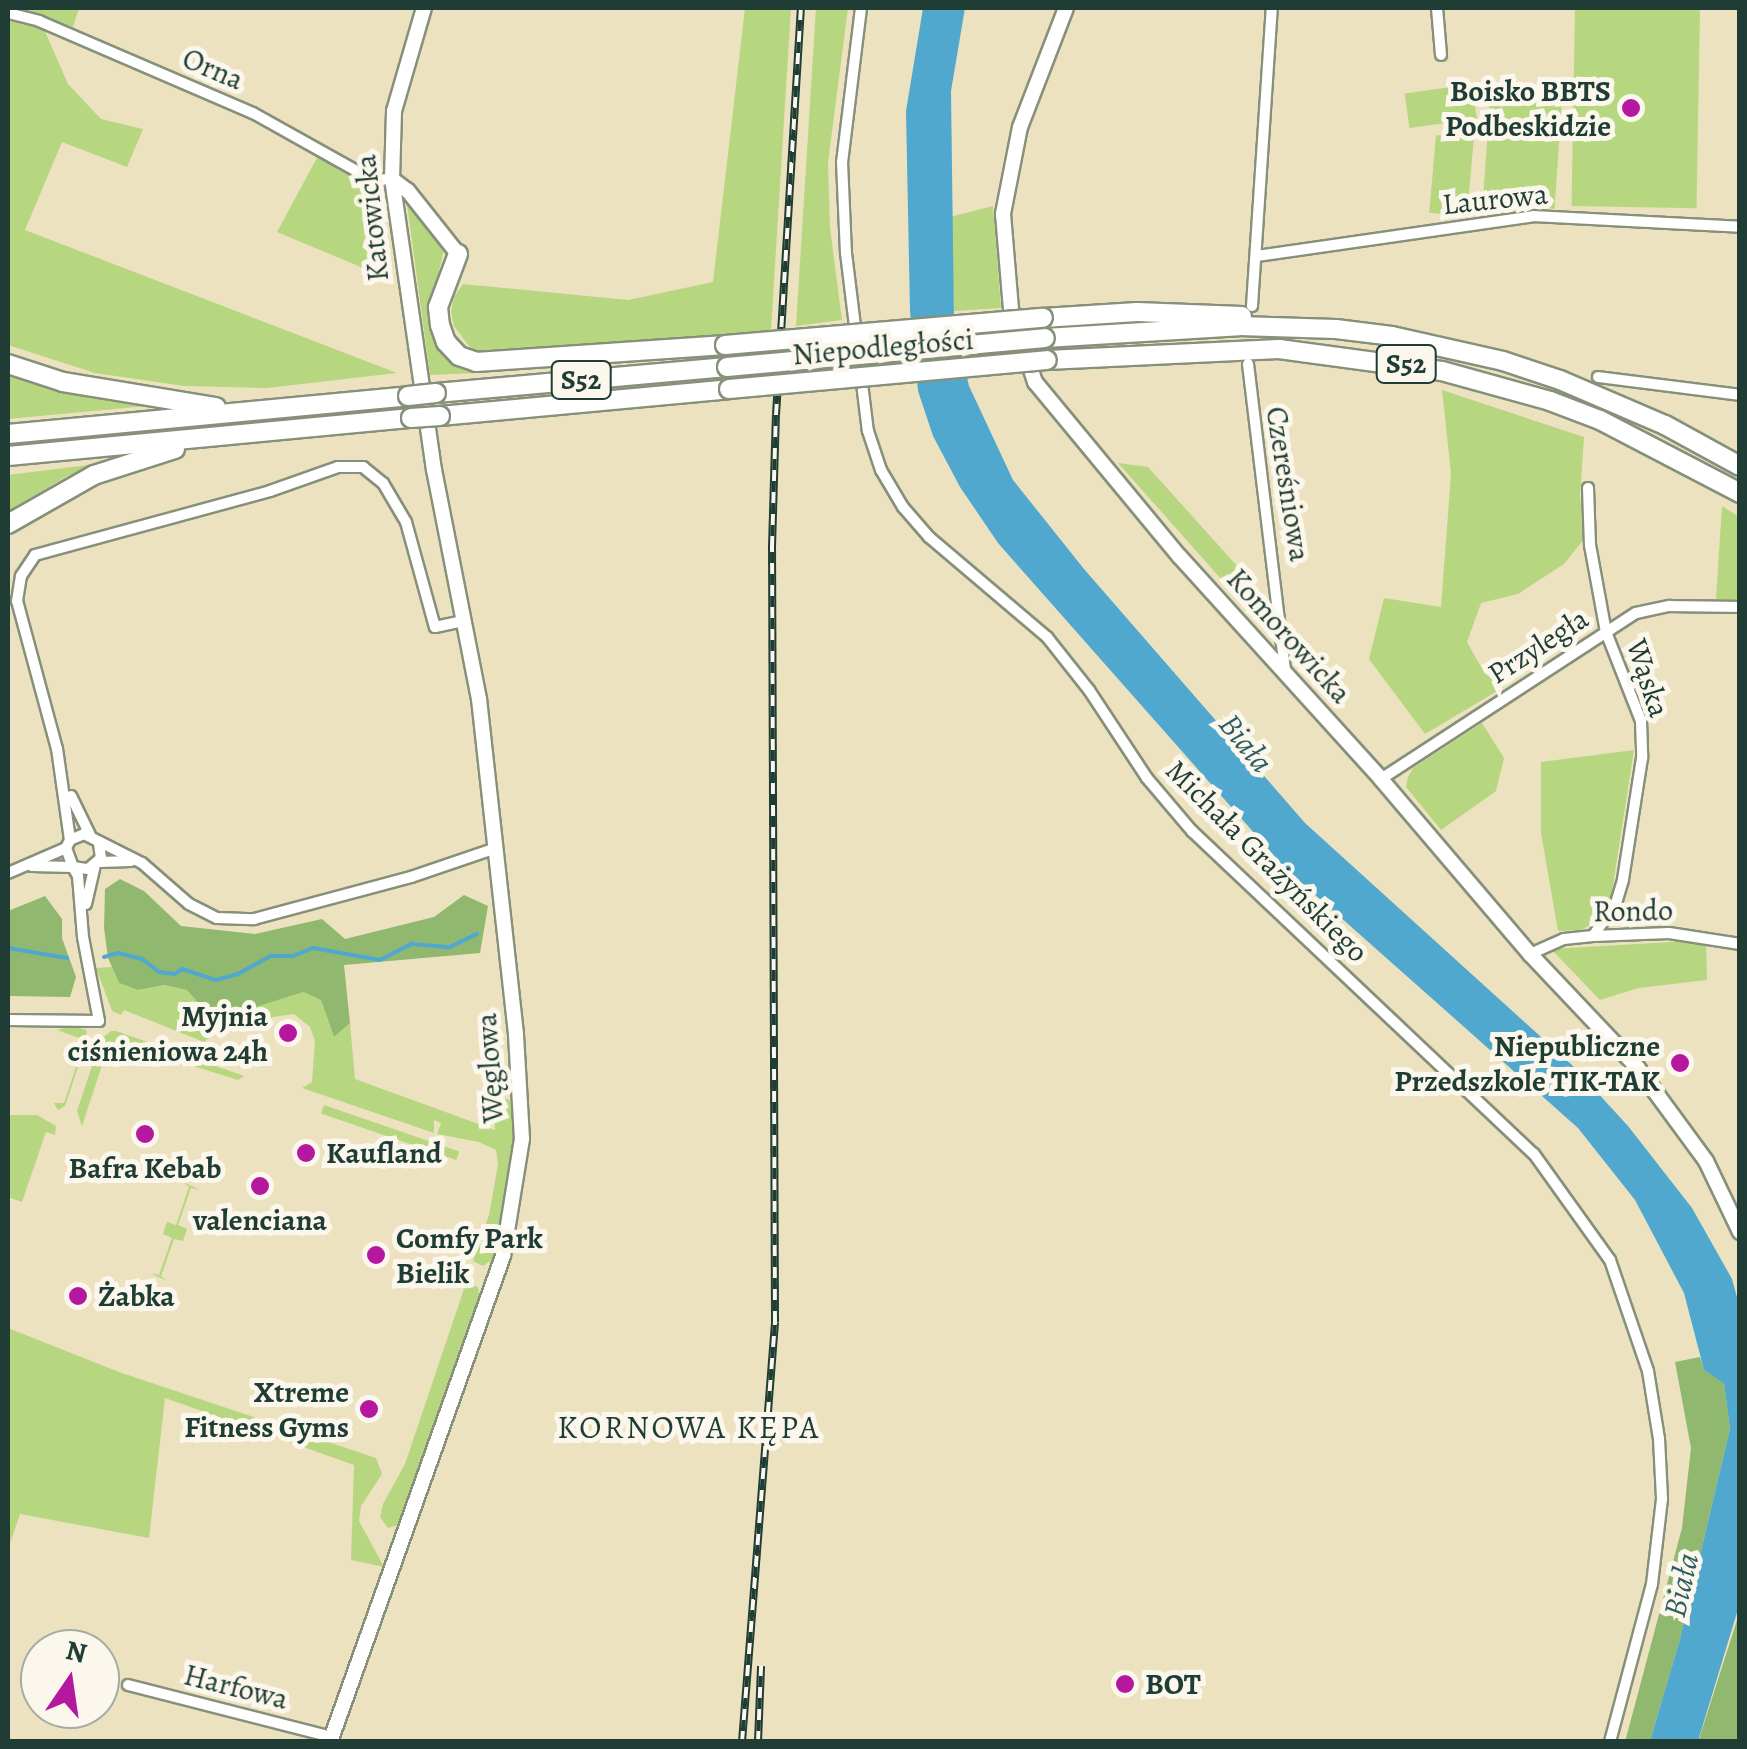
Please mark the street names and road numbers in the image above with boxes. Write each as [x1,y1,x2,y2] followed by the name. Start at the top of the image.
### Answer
[177,40,249,98] street label: Orna
[347,153,397,283] street label: Katowicka
[1441,176,1549,222] street label: Laurowa
[791,321,975,373] street label: Niepodległości
[1374,341,1438,387] road number: S52
[548,357,614,403] road number: S52
[1258,404,1318,564] street label: Czereśniowa
[1219,561,1359,711] street label: Komorowicka
[1481,600,1595,692] street label: Przyległa
[1619,634,1677,722] street label: Wąska
[1158,752,1376,970] street label: Michała Grażyńskiego
[1593,892,1673,930] street label: Rondo
[468,1012,512,1124] street label: Węglowa
[180,1657,292,1717] street label: Harfowa

